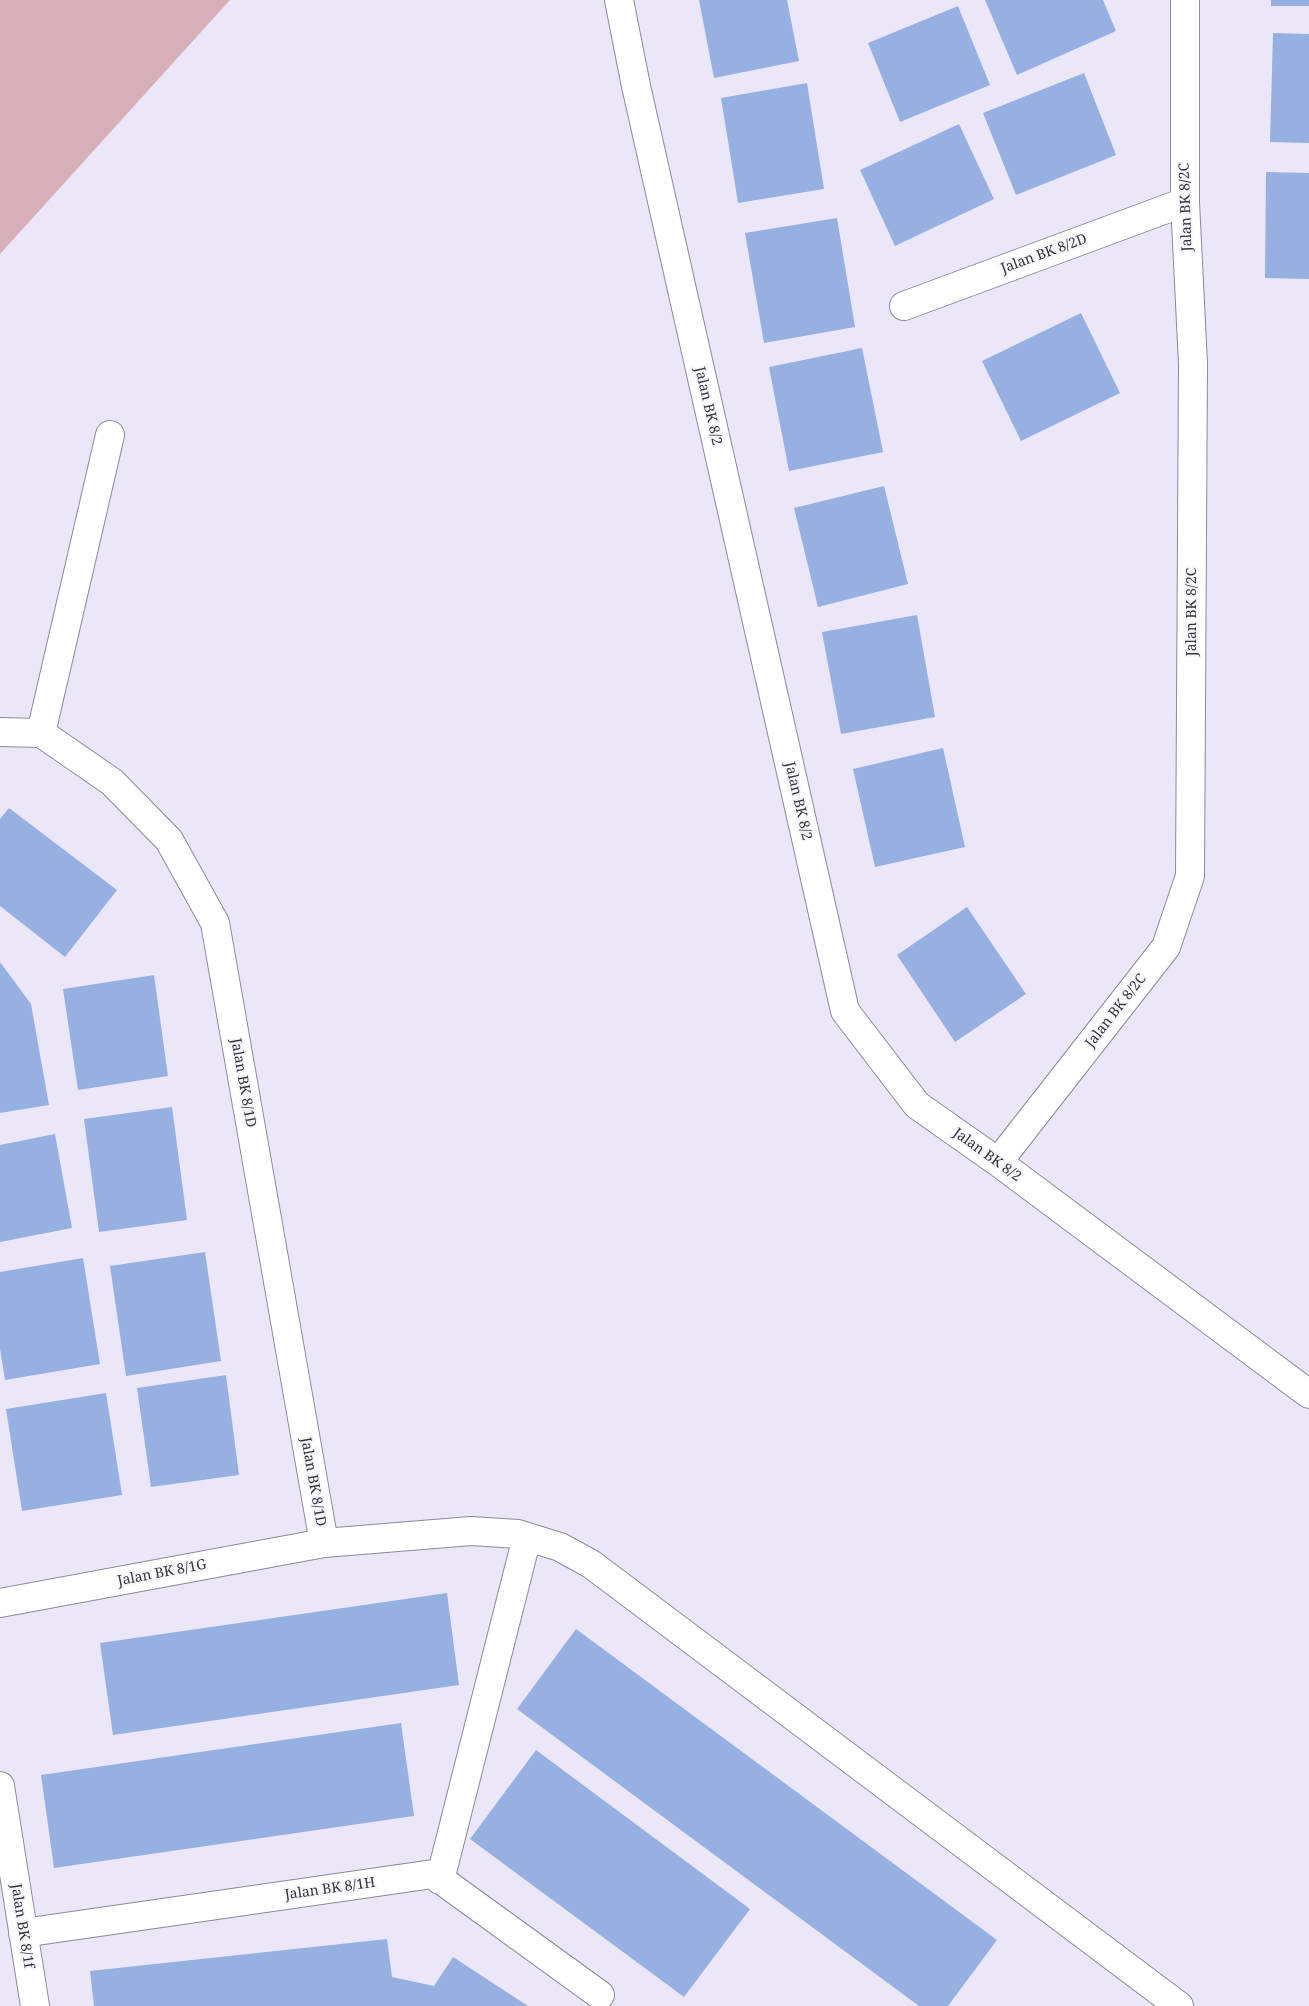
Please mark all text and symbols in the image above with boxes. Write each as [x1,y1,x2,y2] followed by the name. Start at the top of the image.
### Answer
[1176,162,1196,252] street label: Jalan BK 8/2C
[999,231,1089,277] street label: Jalan BK 8/2D
[691,365,725,447] street label: Jalan BK 8/2
[1184,568,1200,656] street label: Jalan BK 8/2C
[781,760,815,842] street label: Jalan BK 8/2
[1082,971,1150,1051] street label: Jalan BK 8/2C
[227,1037,259,1129] street label: Jalan BK 8/1D
[950,1125,1024,1185] street label: Jalan BK 8/2
[297,1436,329,1528] street label: Jalan BK 8/1D
[116,1556,208,1590] street label: Jalan BK 8/1G
[284,1874,376,1904] street label: Jalan BK 8/1H
[7,1883,37,1969] street label: Jalan BK 8/1f

